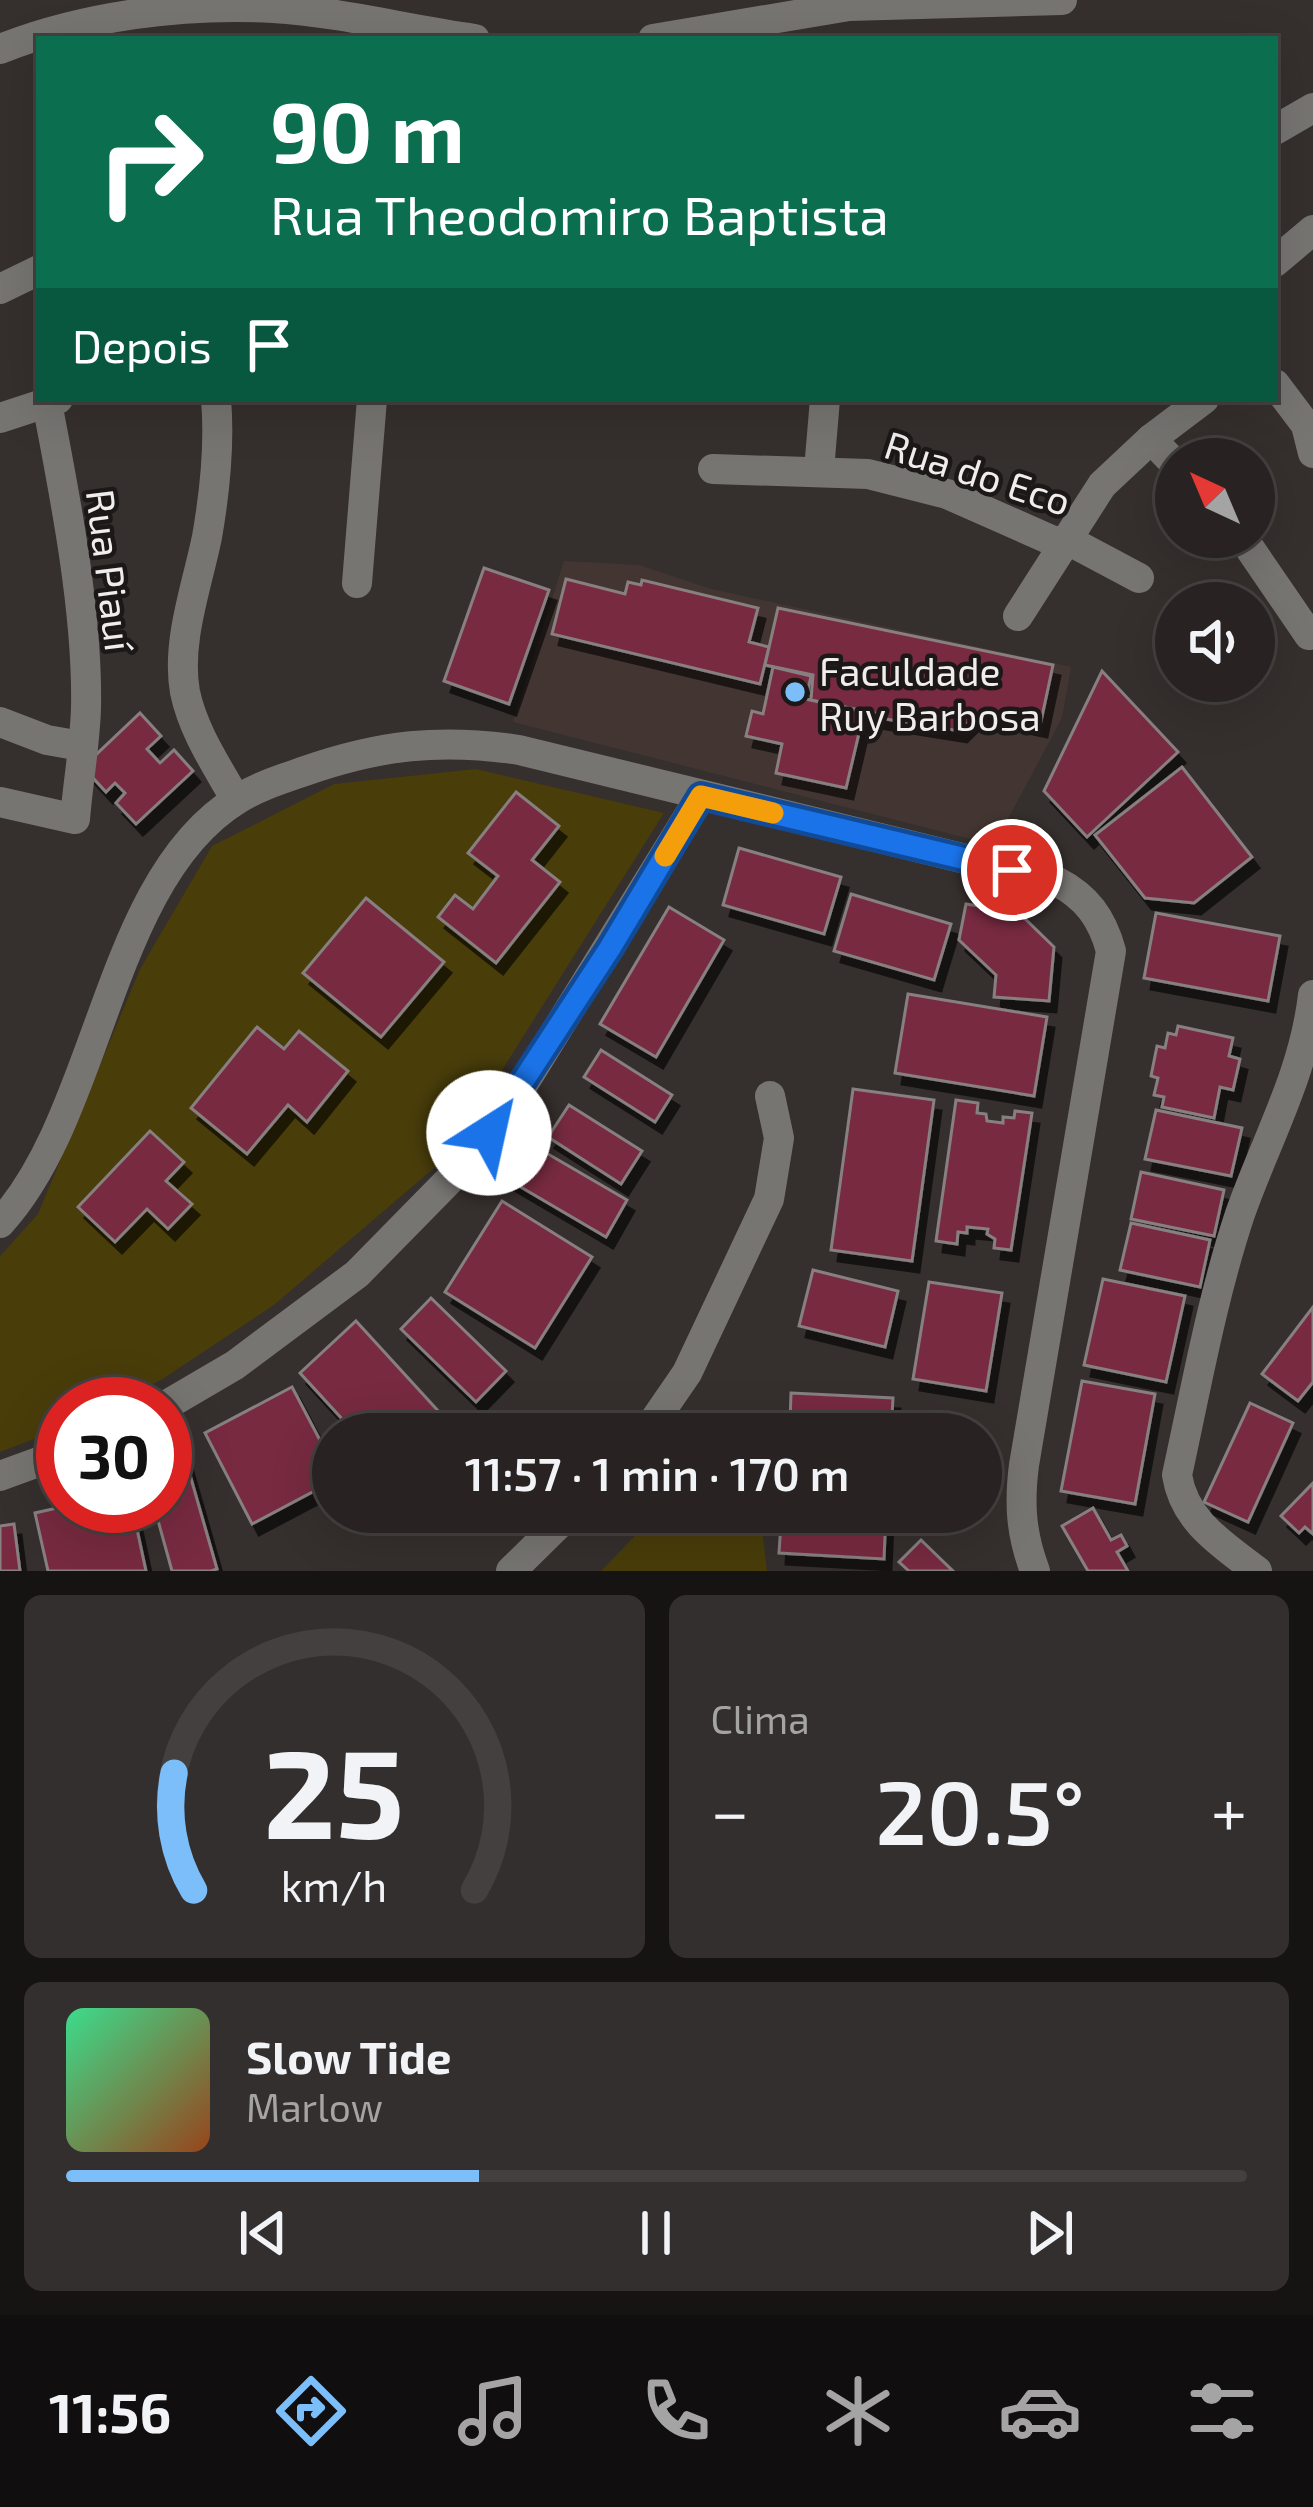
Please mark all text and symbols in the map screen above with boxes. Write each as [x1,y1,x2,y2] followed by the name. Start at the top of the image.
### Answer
[270,79,465,180] text: 90 m
[72,84,228,240] icon: right
[270,181,889,246] text: Rua Theodomiro Baptista
[236,312,302,378] icon: arrive
[72,318,212,372] text: Depois
[879,420,1077,524] street label: Rua do Eco
[1155,438,1275,558] north arrow
[1155,438,1275,702] map controls
[78,486,144,655] street label: Rua Piauí
[1155,582,1275,702] button: sound
[819,647,1041,739] place label: Faculdade Ruy Barbosa
[782,679,808,705] marker: Faculdade Ruy Barbosa
[961,819,1063,921] pin
[979,837,1045,903] icon: arrive
[426,1070,552,1196] position arrow
[36,1377,192,1533] speed limit sign: 30
[465,1446,849,1500] text: 11:57 · 1 min · 170 m
[711,1695,810,1742] text: Clima
[264,1714,405,1864] text: 25
[875,1755,1085,1863] text: 20.5°
[711,1770,749,1849] text: −
[1211,1770,1247,1849] text: +
[281,1858,387,1910] text: km/h
[246,2029,451,2083] text: Slow Tide
[246,2083,383,2130] text: Marlow
[230,2200,296,2266] icon: previous
[623,2200,689,2266] icon: pause
[1017,2200,1083,2266] icon: next
[269,2369,353,2453] icon: directions
[451,2369,535,2453] icon: music
[634,2369,718,2453] icon: phone
[816,2369,900,2453] icon: climate
[998,2369,1082,2453] icon: car
[1180,2369,1264,2453] icon: filters
[49,2379,171,2444] text: 11:56

